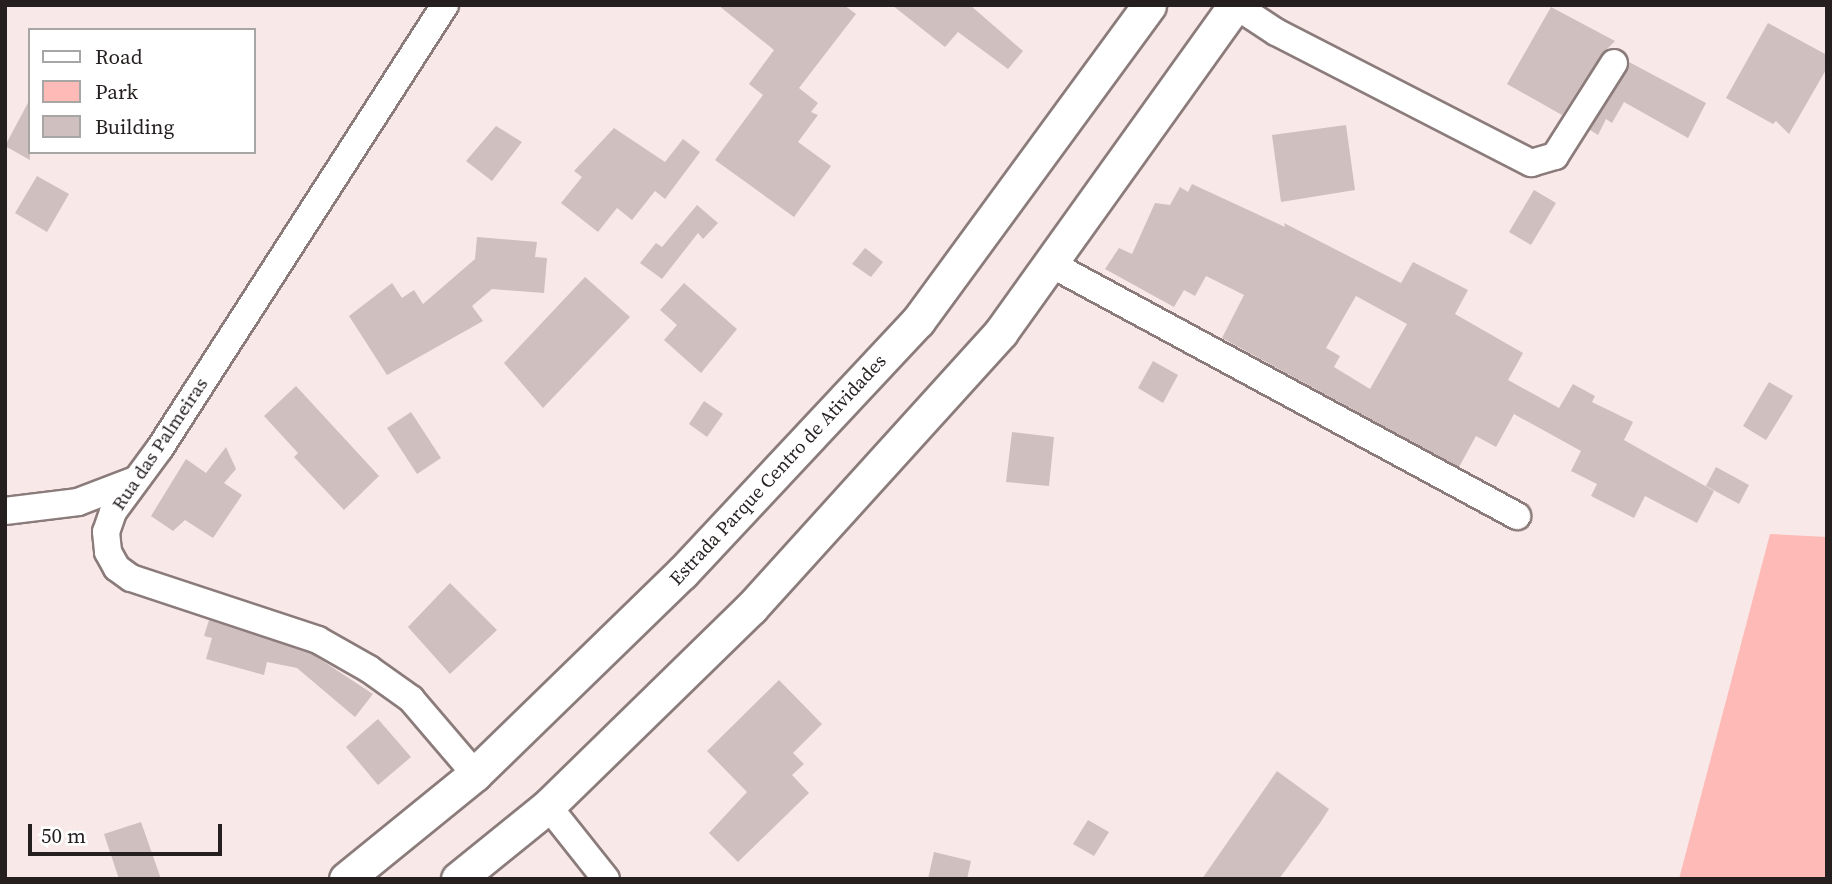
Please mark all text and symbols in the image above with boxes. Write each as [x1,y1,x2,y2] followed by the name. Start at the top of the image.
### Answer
[28,28,256,154] legend
[95,42,143,71] text: Road
[95,77,138,106] text: Park
[95,112,174,141] text: Building
[665,350,891,590] street label: Estrada Parque Centro de Atividades
[107,373,213,515] street label: Rua das Palmeiras
[32,810,226,854] scale bar
[41,821,86,850] text: 50 m

